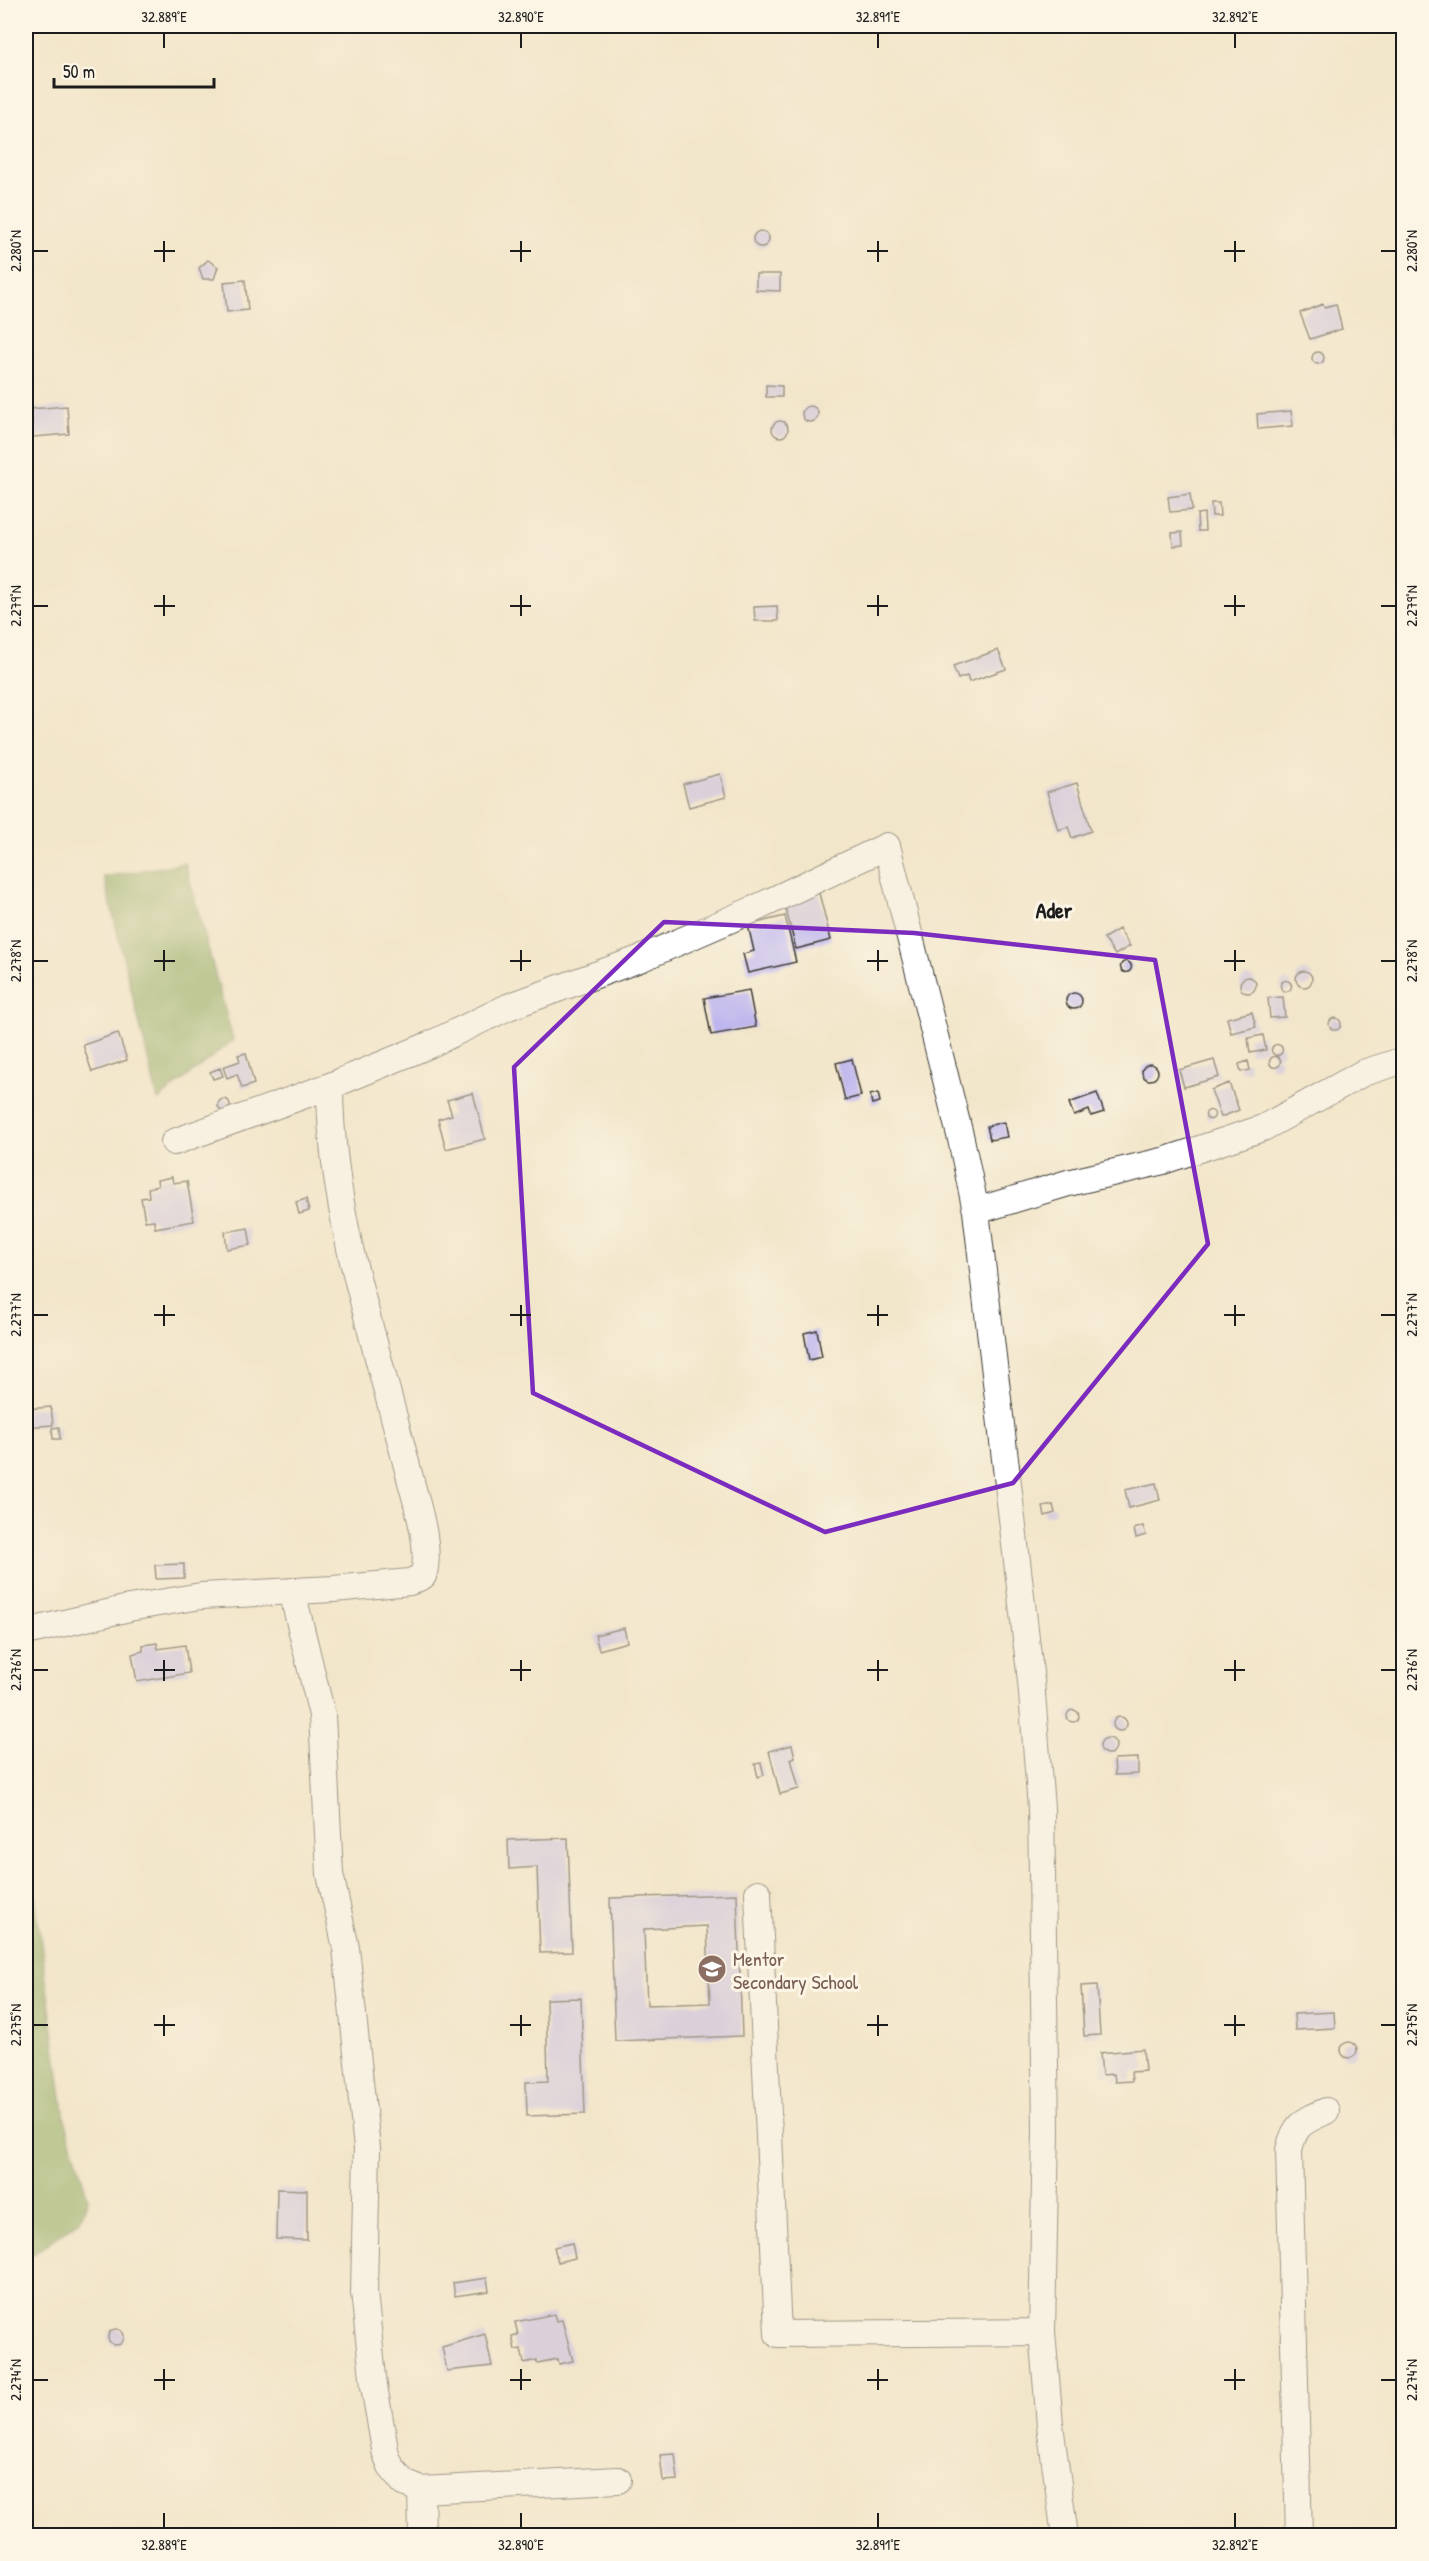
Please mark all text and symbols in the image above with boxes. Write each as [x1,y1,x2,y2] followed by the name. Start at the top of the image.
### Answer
[141,6,187,27] text: 32.889°E
[498,6,544,27] text: 32.890°E
[856,6,901,27] text: 32.891°E
[1212,6,1258,27] text: 32.892°E
[54,51,214,89] scale bar
[63,59,95,84] text: 50 m
[5,230,26,272] text: 2.280°N
[1401,230,1422,272] text: 2.280°N
[5,585,26,627] text: 2.279°N
[1401,585,1422,627] text: 2.279°N
[1036,895,1073,925] district label: Ader
[5,940,26,982] text: 2.278°N
[1401,940,1422,982] text: 2.278°N
[5,1293,26,1337] text: 2.277°N
[1401,1293,1422,1337] text: 2.277°N
[5,1649,26,1691] text: 2.276°N
[1401,1649,1422,1691] text: 2.276°N
[733,1945,859,1995] place label: Mentor Secondary School
[696,1953,728,1985] school or university icon: Mentor Secondary School
[5,2004,26,2046] text: 2.275°N
[1401,2004,1422,2046] text: 2.275°N
[5,2359,26,2401] text: 2.274°N
[1401,2359,1422,2401] text: 2.274°N
[141,2534,187,2555] text: 32.889°E
[498,2534,544,2555] text: 32.890°E
[856,2534,901,2555] text: 32.891°E
[1212,2534,1258,2555] text: 32.892°E

